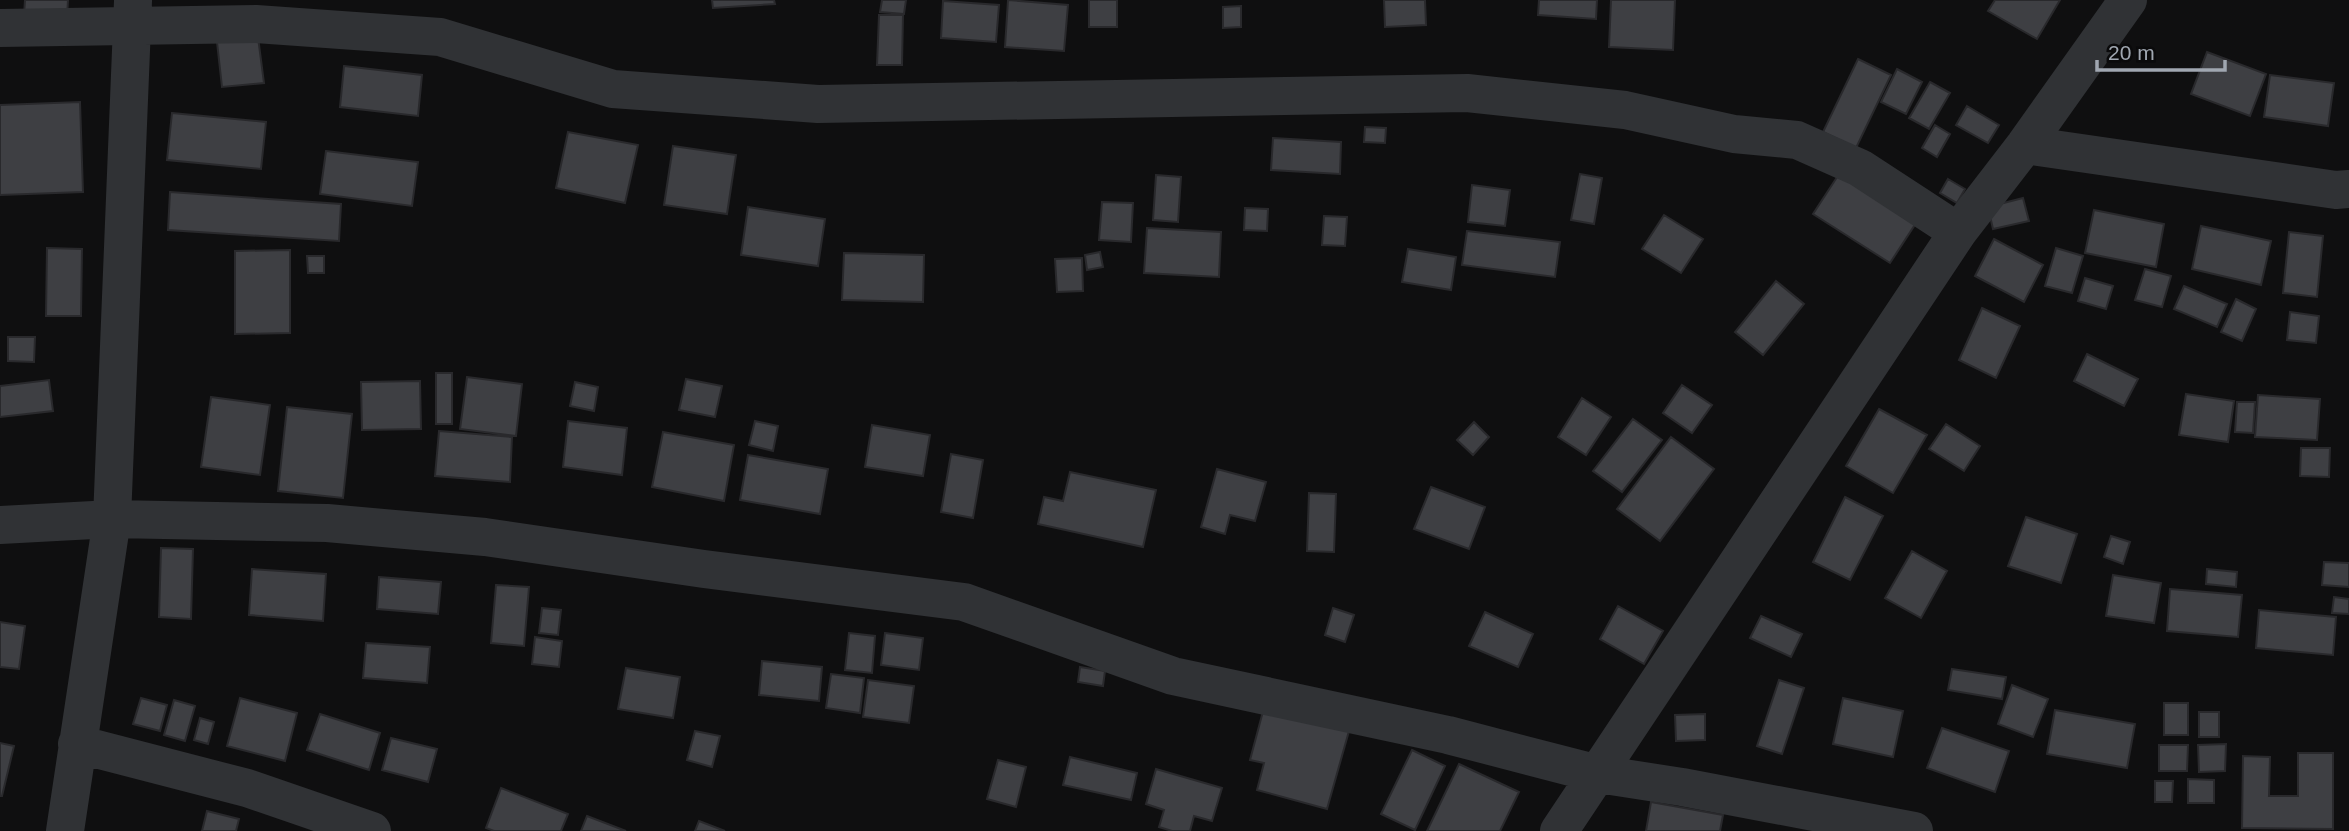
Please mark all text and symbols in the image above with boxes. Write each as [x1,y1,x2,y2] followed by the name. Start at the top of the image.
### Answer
[2097,28,2225,72] scale bar
[2108,41,2155,64] text: 20 m

